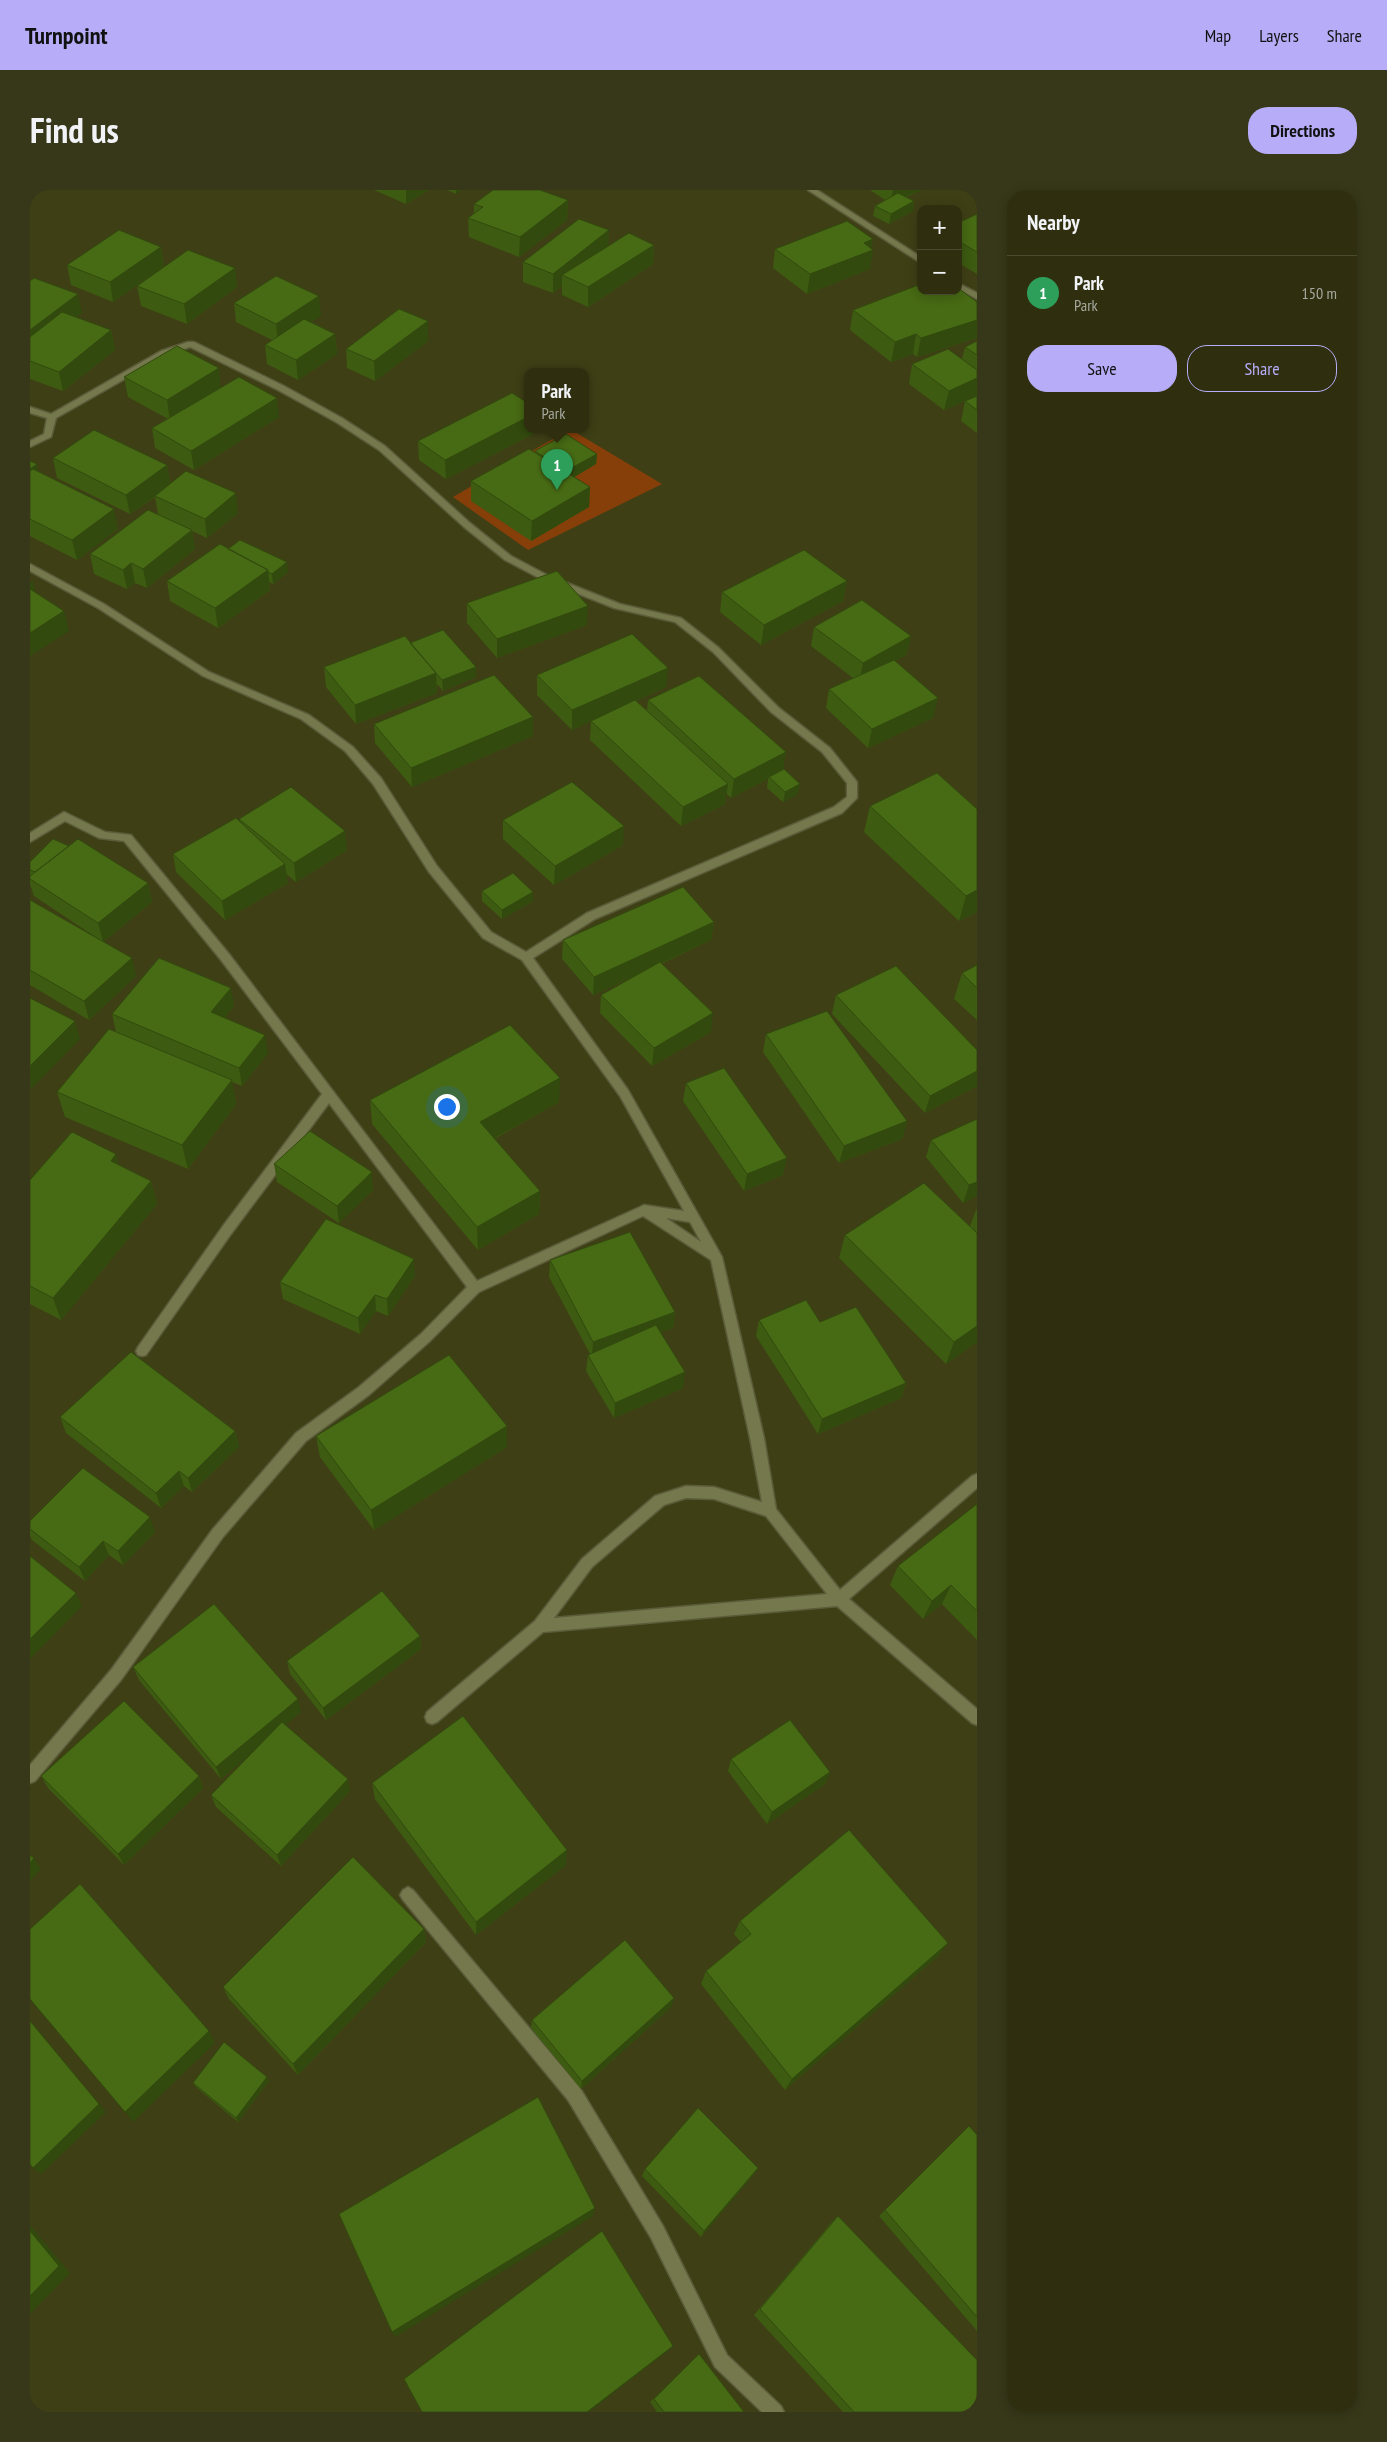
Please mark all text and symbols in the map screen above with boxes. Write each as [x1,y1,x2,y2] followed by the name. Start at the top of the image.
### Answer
[25,20,107,51] text: Turnpoint
[1205,24,1231,47] text: Map
[1259,24,1299,47] text: Layers
[1327,24,1362,47] text: Share
[30,107,119,153] text: Find us
[1248,107,1357,154] button: Directions
[917,205,962,295] map controls
[917,205,962,250] button: +
[1027,209,1080,236] text: Nearby
[917,250,962,295] button: −
[1074,271,1104,295] text: Park
[1039,283,1047,303] text: 1
[1302,283,1337,303] text: 150 m
[1074,295,1098,315] text: Park
[1027,345,1177,392] button: Save
[1187,345,1337,392] button: Share
[524,368,589,433] popup
[542,379,571,403] text: Park
[542,403,565,423] text: Park
[541,449,573,490] pin: 1
[434,1094,460,1120] your location

